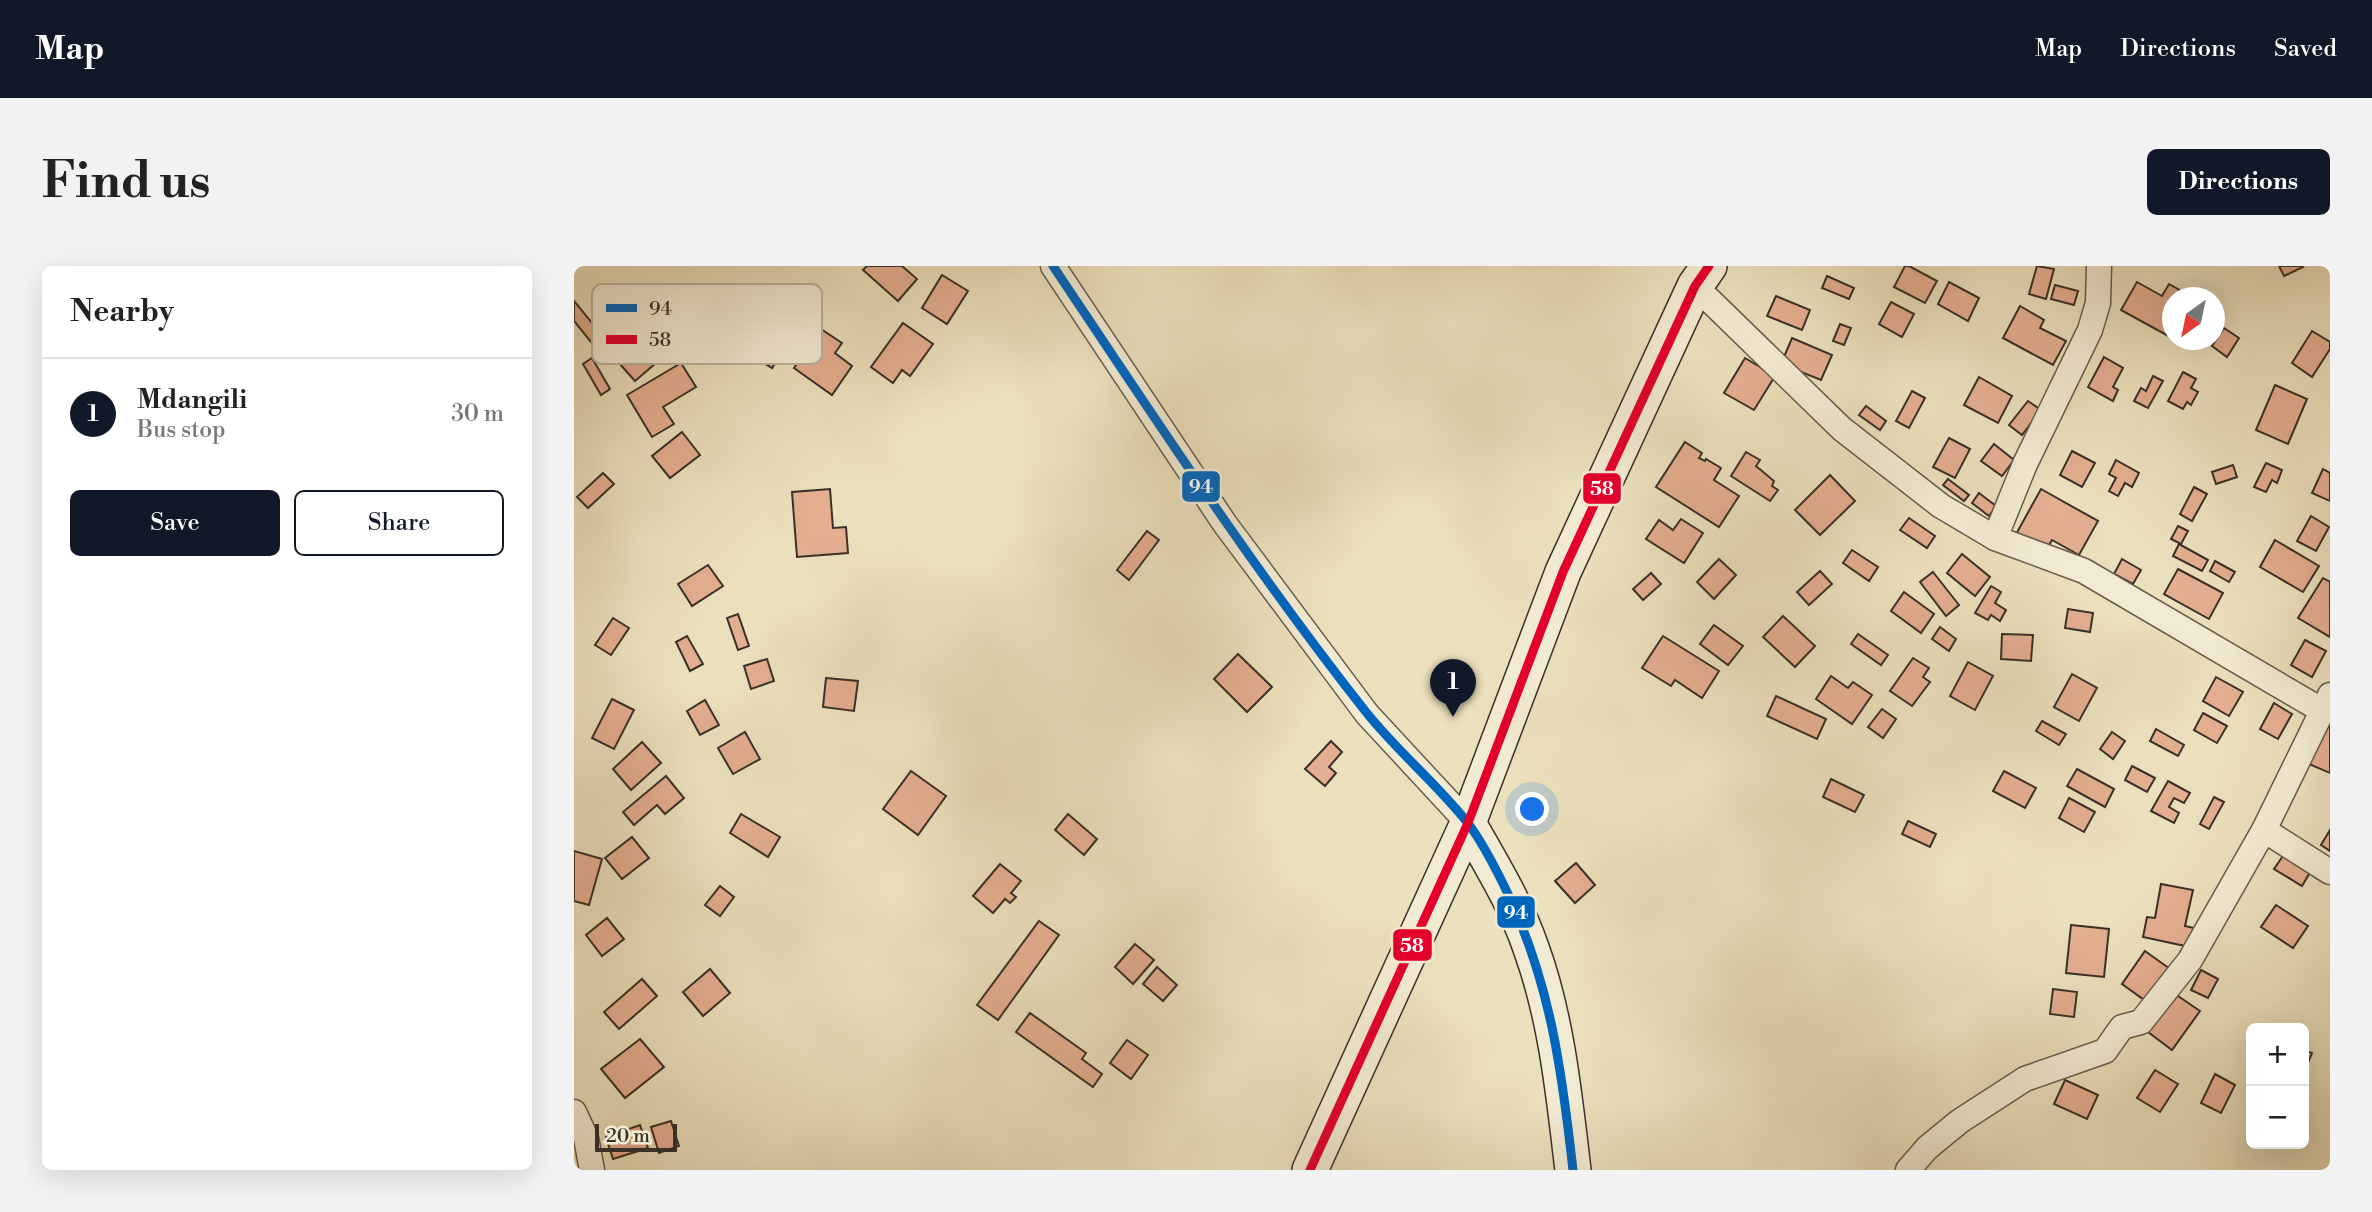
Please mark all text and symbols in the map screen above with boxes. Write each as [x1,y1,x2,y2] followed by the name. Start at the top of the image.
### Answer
[35,29,104,70] text: Map
[2035,34,2082,64] text: Map
[2120,34,2236,64] text: Directions
[2274,34,2337,64] text: Saved
[2147,149,2330,215] button: Directions
[42,152,211,213] text: Find us
[592,284,822,364] legend
[2162,287,2225,350] north arrow
[70,293,174,331] text: Nearby
[649,297,672,321] text: 94
[649,328,671,352] text: 58
[137,384,247,416] text: Mdangili
[87,400,99,428] text: 1
[451,400,504,428] text: 30 m
[137,416,225,444] text: Bus stop
[1181,470,1221,503] line badge: 94
[1582,472,1622,505] line badge: 58
[1189,475,1213,499] text: 94
[1590,477,1614,501] text: 58
[70,490,280,556] button: Save
[294,490,504,556] button: Share
[1430,659,1476,717] pin: 1
[1515,792,1549,826] your location
[1496,895,1536,929] line badge: 94
[1504,901,1528,925] text: 94
[1392,928,1433,962] line badge: 58
[1400,934,1424,958] text: 58
[2246,1023,2309,1149] map controls
[2246,1023,2309,1086] button: +
[2246,1086,2309,1149] button: −
[595,1121,677,1153] scale bar
[606,1124,650,1148] text: 20 m

